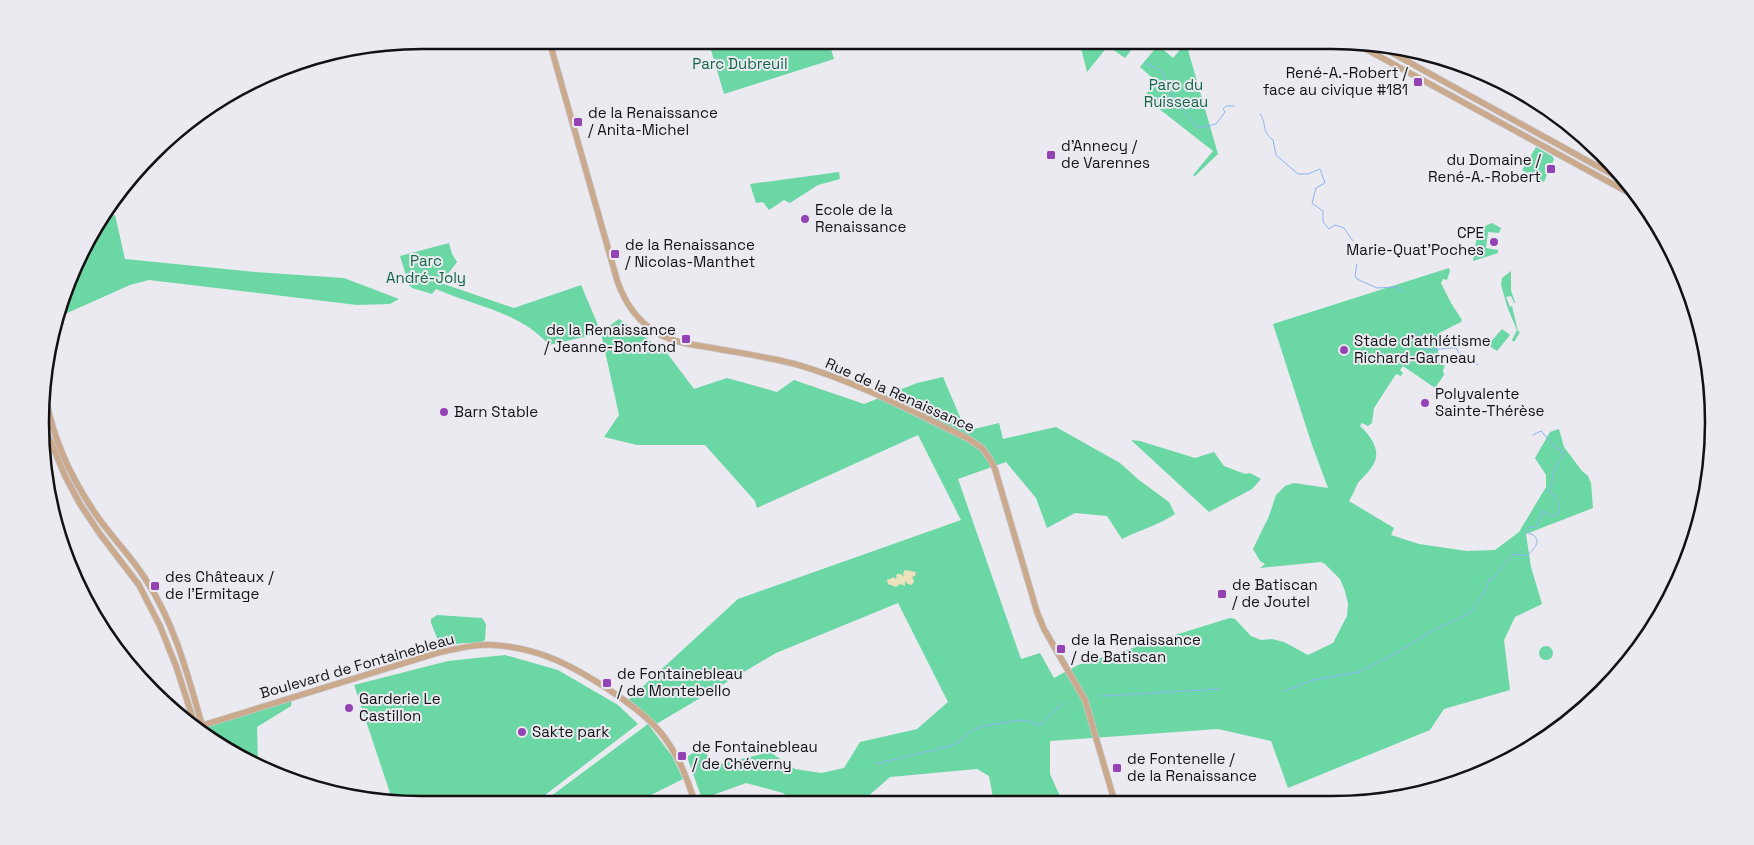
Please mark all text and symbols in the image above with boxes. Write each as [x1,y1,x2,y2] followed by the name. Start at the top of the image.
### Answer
[692,54,788,73] park label: Parc Dubreuil
[1263,63,1408,99] place label: René-A.-Robert / face au civique #181
[1144,75,1208,111] park label: Parc du Ruisseau
[1412,76,1424,88] marker: René-A.-Robert / face au civique #181
[588,103,718,139] place label: de la Renaissance / Anita-Michel
[572,116,584,128] marker: de la Renaissance / Anita-Michel
[1061,136,1150,172] place label: d'Annecy / de Varennes
[1045,149,1057,161] marker: d'Annecy / de Varennes
[1428,150,1541,186] place label: du Domaine / René-A.-Robert
[1545,163,1557,175] marker: du Domaine / René-A.-Robert
[815,200,906,236] place label: Ecole de la Renaissance
[799,213,811,225] marker: Ecole de la Renaissance
[1346,223,1484,259] place label: CPE Marie-Quat'Poches
[625,235,756,271] place label: de la Renaissance / Nicolas-Manthet
[1488,236,1500,248] marker: CPE Marie-Quat'Poches
[609,248,621,260] marker: de la Renaissance / Nicolas-Manthet
[386,251,466,287] park label: Parc André-Joly
[544,320,676,356] place label: de la Renaissance / Jeanne-Bonfond
[1354,331,1491,367] place label: Stade d'athlétisme Richard-Garneau
[680,333,692,345] marker: de la Renaissance / Jeanne-Bonfond
[1338,344,1350,356] marker: Stade d'athlétisme Richard-Garneau
[823,353,978,436] street label: Rue de la Renaissance
[1435,384,1545,420] place label: Polyvalente Sainte-Thérèse
[1419,397,1431,409] marker: Polyvalente Sainte-Thérèse
[454,402,538,421] place label: Barn Stable
[438,406,450,418] marker: Barn Stable
[165,567,274,603] place label: des Châteaux / de l'Ermitage
[1232,575,1318,611] place label: de Batiscan / de Joutel
[149,580,161,592] marker: des Châteaux / de l'Ermitage
[1216,588,1228,600] marker: de Batiscan / de Joutel
[257,629,456,702] street label: Boulevard de Fontainebleau
[1071,630,1201,666] place label: de la Renaissance / de Batiscan
[1055,643,1067,655] marker: de la Renaissance / de Batiscan
[617,664,743,700] place label: de Fontainebleau / de Montebello
[601,677,613,689] marker: de Fontainebleau / de Montebello
[359,689,441,725] place label: Garderie Le Castillon
[343,702,355,714] marker: Garderie Le Castillon
[532,722,609,741] place label: Sakte park
[516,726,528,738] marker: Sakte park
[692,737,818,773] place label: de Fontainebleau / de Chéverny
[1127,749,1257,785] place label: de Fontenelle / de la Renaissance
[676,750,688,762] marker: de Fontainebleau / de Chéverny
[1111,762,1123,774] marker: de Fontenelle / de la Renaissance

